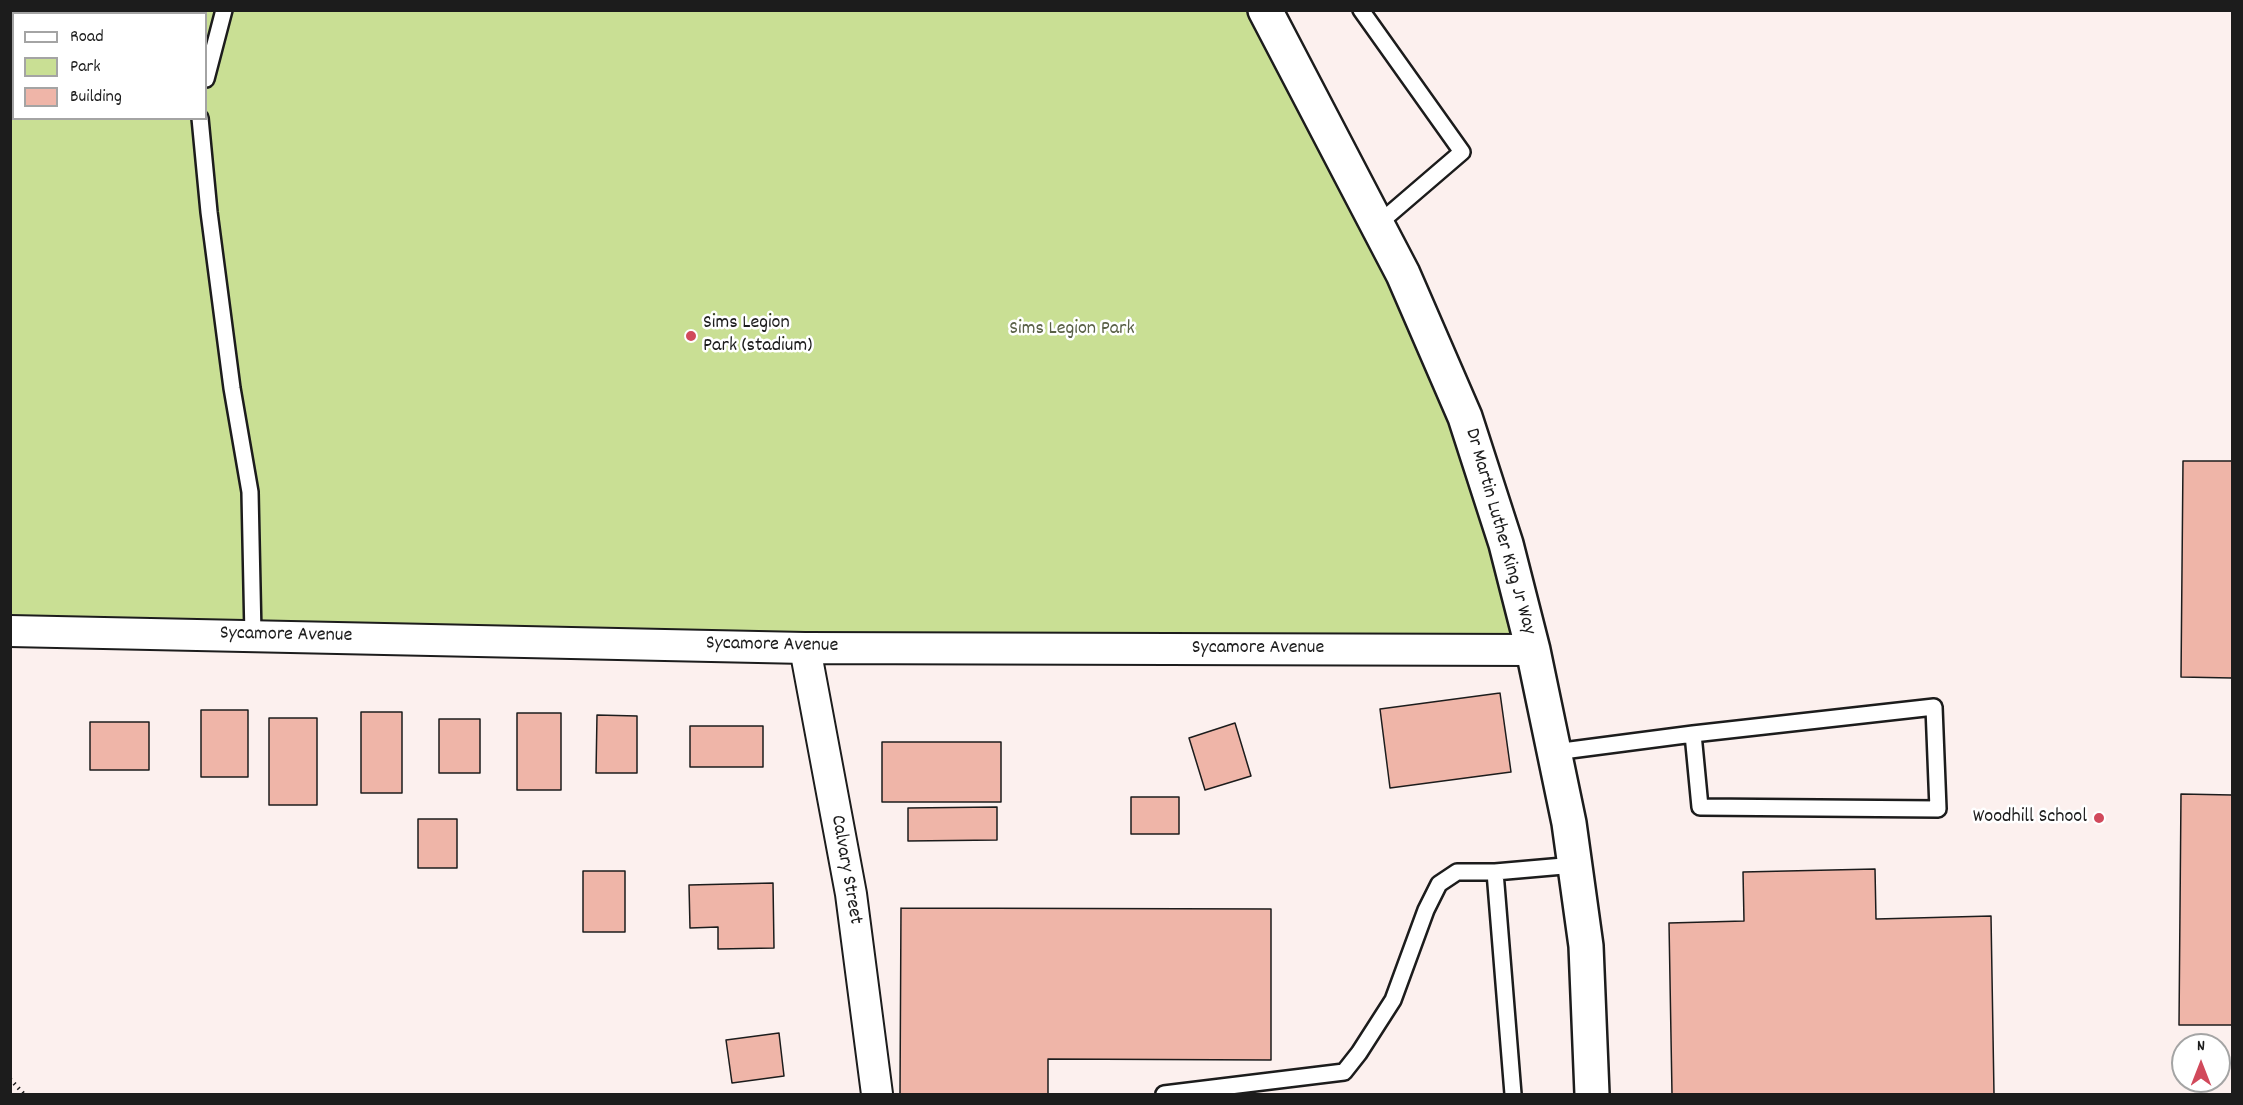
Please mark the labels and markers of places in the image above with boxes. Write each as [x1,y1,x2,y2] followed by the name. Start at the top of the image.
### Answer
[703,312,812,359] place label: Sims Legion Park (stadium)
[684,329,698,343] marker: Sims Legion Park (stadium)
[1973,806,2087,830] place label: Woodhill School
[2092,811,2106,825] marker: Woodhill School

